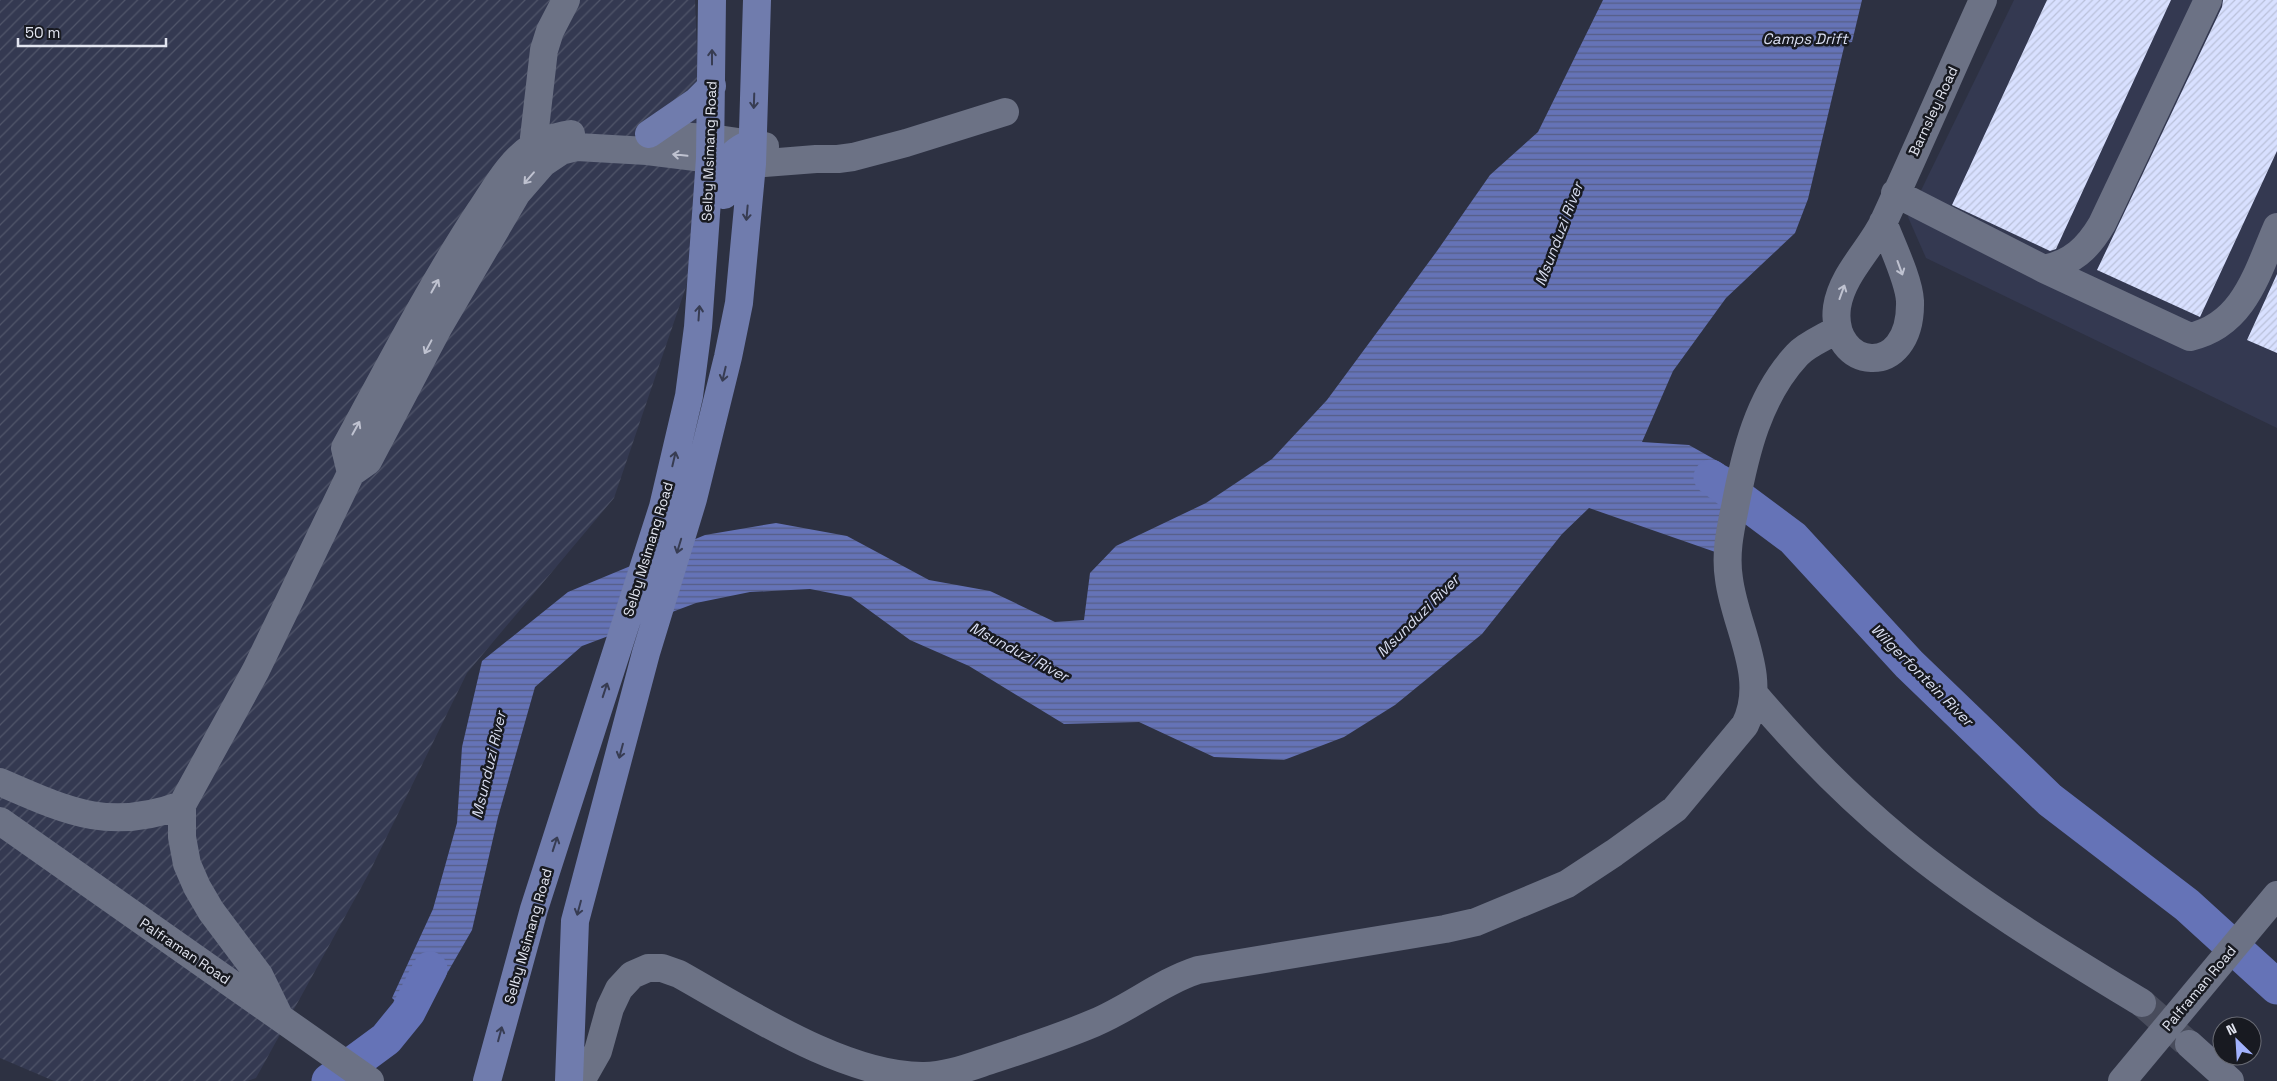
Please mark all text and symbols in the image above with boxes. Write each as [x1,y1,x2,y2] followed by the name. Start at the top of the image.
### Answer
[18,15,165,47] scale bar
[25,23,60,42] text: 50 m
[1762,29,1850,48] water label: Camps Drift
[707,49,717,66] one-way arrow
[1904,63,1962,159] street label: Barnsley Road
[698,81,720,221] street label: Selby Msimang Road
[749,92,759,109] one-way arrow
[673,150,689,160] one-way arrow
[523,172,535,185] one-way arrow
[1530,178,1587,288] water label: Msunduzi River
[742,205,752,221] one-way arrow
[1896,260,1905,275] one-way arrow
[430,279,440,293] one-way arrow
[1838,285,1847,300] one-way arrow
[695,305,704,321] one-way arrow
[423,340,433,355] one-way arrow
[719,365,729,381] one-way arrow
[351,420,361,435] one-way arrow
[670,452,679,468] one-way arrow
[619,479,677,619] street label: Selby Msimang Road
[673,537,683,553] one-way arrow
[1372,569,1464,661] water label: Msunduzi River
[967,618,1073,686] water label: Msunduzi River
[1867,620,1978,731] water label: Wilgerfontein River
[601,682,610,698] one-way arrow
[467,708,510,820] water label: Msunduzi River
[616,743,625,759] one-way arrow
[550,837,560,853] one-way arrow
[500,866,556,1006] street label: Selby Msimang Road
[574,900,583,916] one-way arrow
[136,914,234,988] street label: Palframan Road
[2158,942,2240,1034] street label: Palframan Road
[2212,1016,2262,1066] north arrow
[2223,1019,2240,1039] text: N
[496,1026,505,1042] one-way arrow

